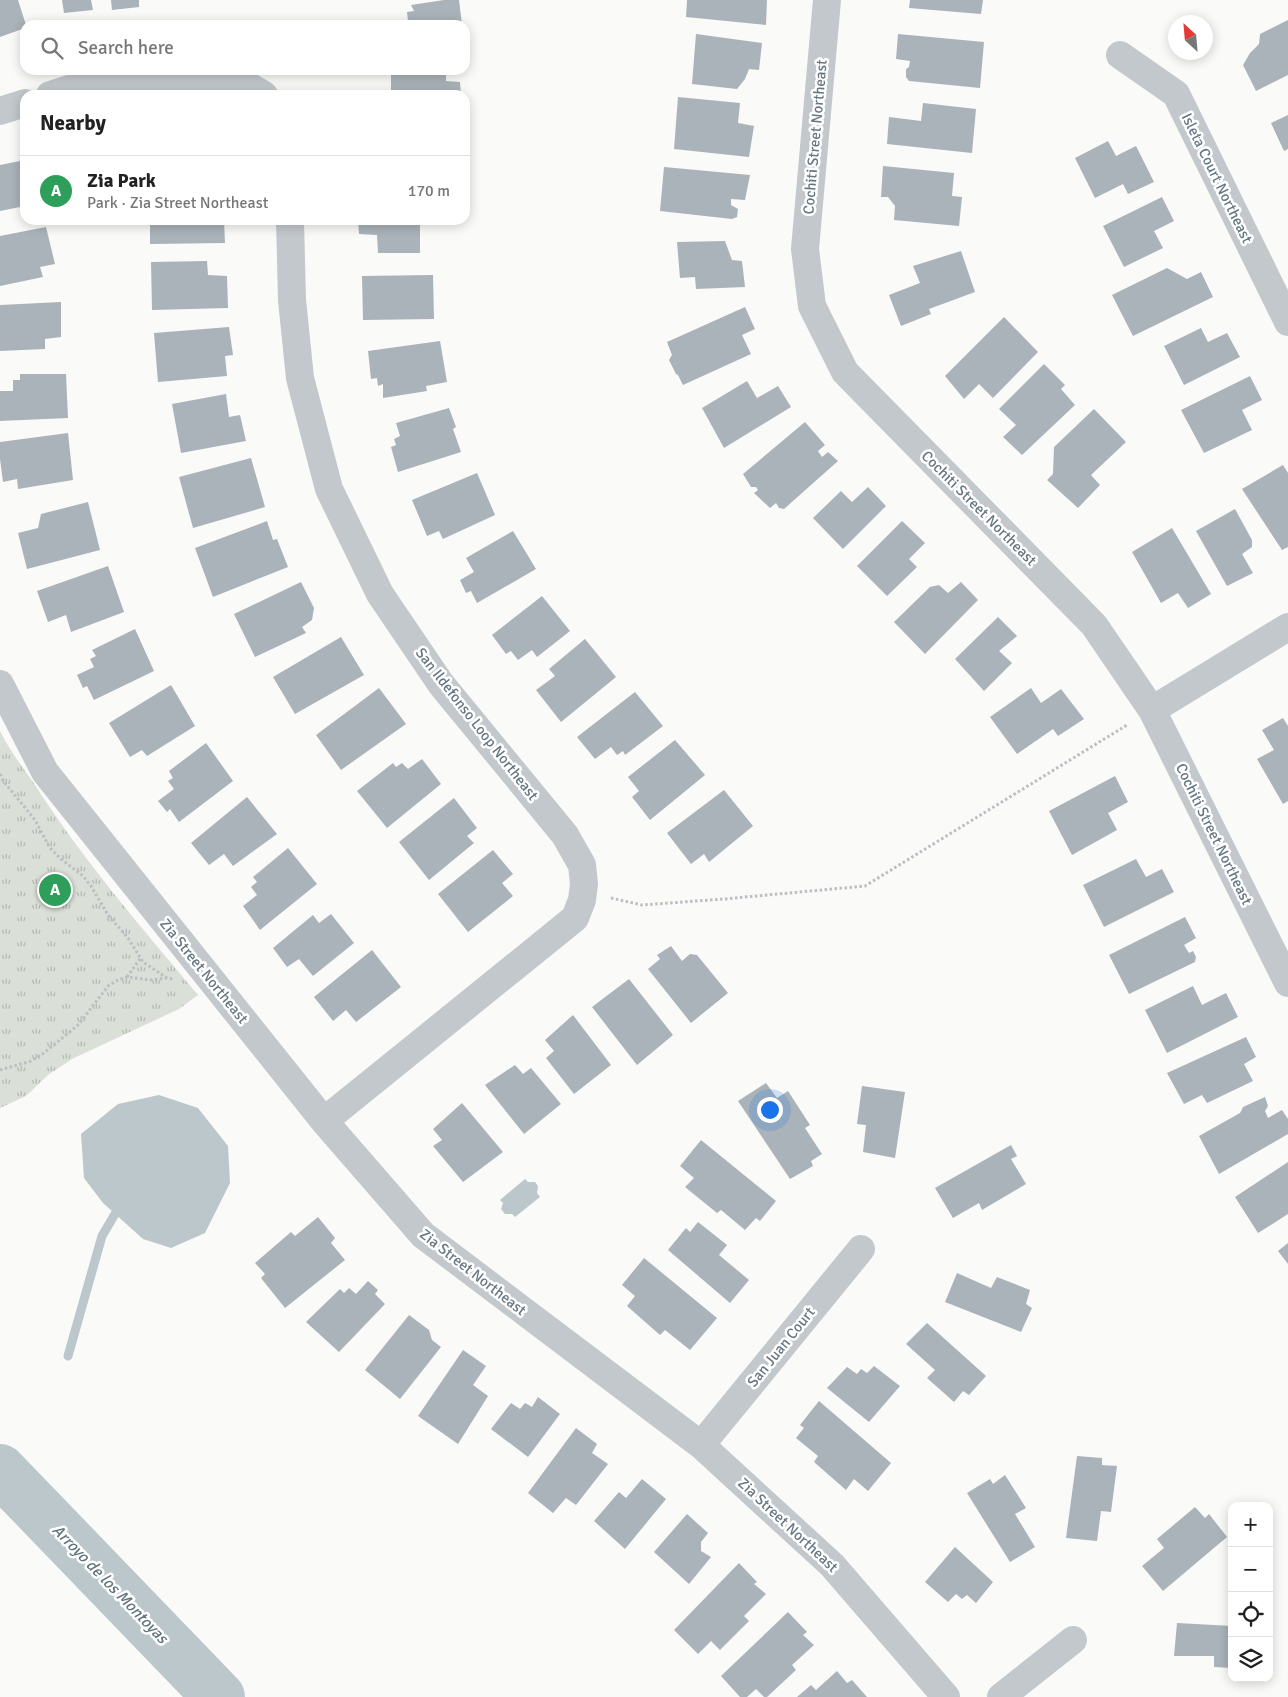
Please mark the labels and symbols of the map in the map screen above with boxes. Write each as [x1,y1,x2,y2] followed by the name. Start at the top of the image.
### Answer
[1168,15,1213,60] north arrow
[799,59,831,215] street label: Cochiti Street Northeast
[1178,110,1256,246] street label: Isleta Court Northeast
[918,447,1040,569] street label: Cochiti Street Northeast
[412,644,542,804] street label: San Ildefonso Loop Northeast
[1172,760,1256,908] street label: Cochiti Street Northeast
[39,871,71,909] pin: A
[156,915,252,1027] street label: Zia Street Northeast
[757,1097,783,1123] your location
[416,1225,530,1319] street label: Zia Street Northeast
[743,1303,819,1391] street label: San Juan Court
[734,1474,842,1576] street label: Zia Street Northeast
[48,1520,173,1649] water label: Arroyo de los Montoyas

